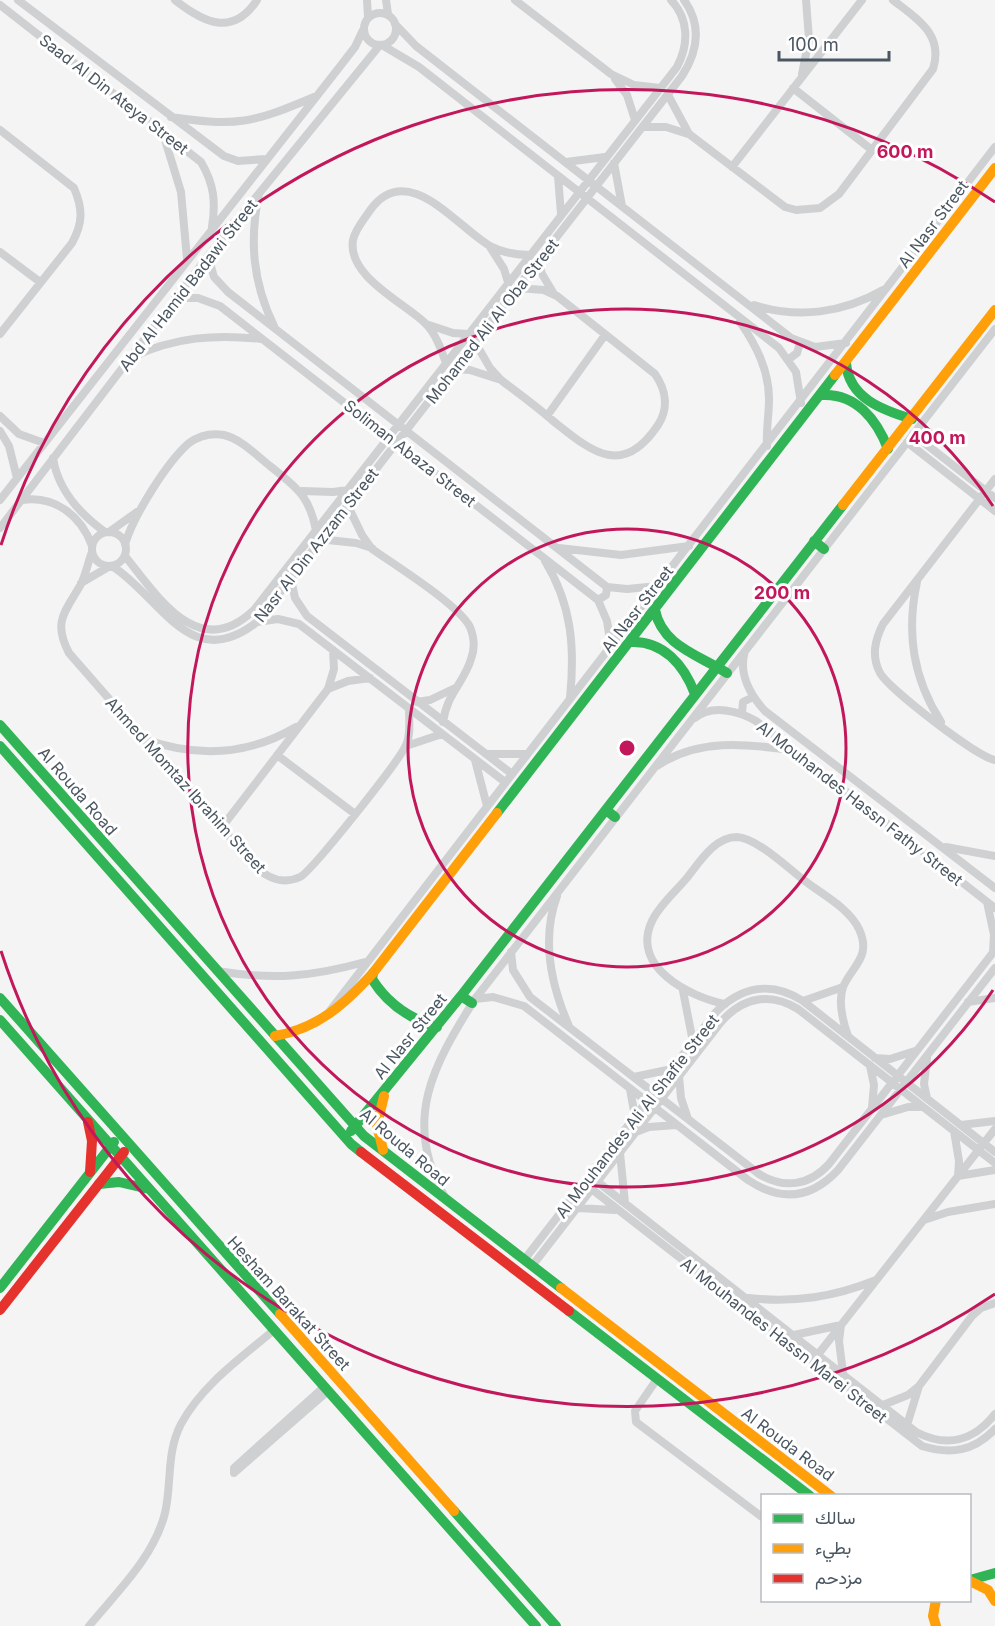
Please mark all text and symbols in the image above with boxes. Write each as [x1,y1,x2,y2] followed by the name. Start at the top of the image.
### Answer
[779,24,888,62] scale bar
[35,30,193,158] street label: Saad Al Din Ateya Street
[788,34,839,55] text: 100 m
[877,141,933,162] text: 600 m
[894,176,972,272] street label: Al Nasr Street
[115,195,261,375] street label: Abd Al Hamid Badawi Street
[421,235,563,407] street label: Mohamed Ali Al Oba Street
[340,395,480,511] street label: Soliman Abaza Street
[908,427,966,448] text: 400 m
[250,464,382,626] street label: Nasr Al Din Azzam Street
[597,562,677,656] street label: Al Nasr Street
[754,582,810,603] text: 200 m
[102,693,270,877] street label: Ahmed Momtaz Ibrahim Street
[753,716,967,890] street label: Al Mouhandes Hassn Fathy Street
[617,738,637,758] centre of rings
[34,743,122,839] street label: Al Rouda Road
[369,989,451,1083] street label: Al Nasr Street
[551,1010,723,1222] street label: Al Mouhandes Ali Al Shafie Street
[356,1104,454,1190] street label: Al Rouda Road
[223,1232,355,1374] street label: Hesham Barakat Street
[677,1253,891,1427] street label: Al Mouhandes Hassn Marei Street
[738,1403,838,1485] street label: Al Rouda Road
[761,1494,971,1602] legend
[815,1507,855,1528] text: سالك
[815,1537,851,1563] text: بطيء
[815,1567,862,1590] text: مزدحم

